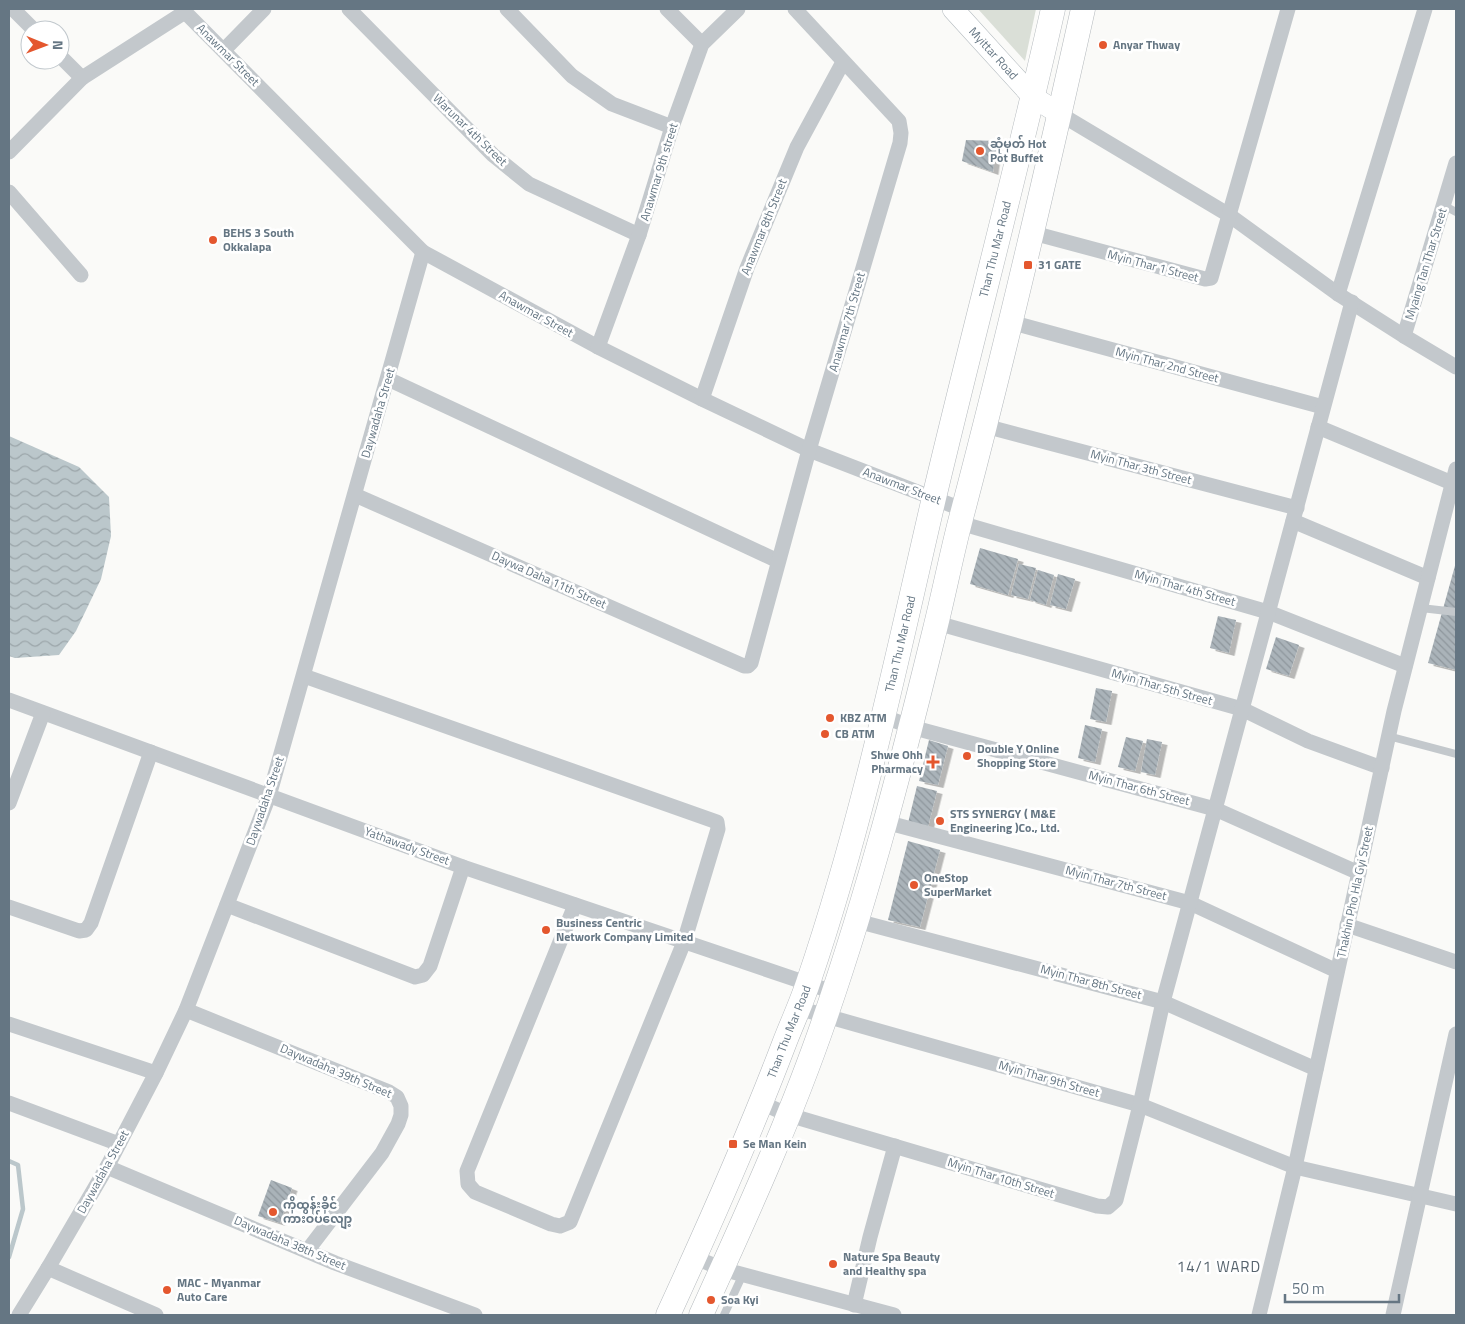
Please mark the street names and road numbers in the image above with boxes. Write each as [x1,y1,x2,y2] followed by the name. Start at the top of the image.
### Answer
[192,19,265,91] street label: Anawmar Street
[965,22,1023,84] street label: Myittar Road
[429,89,512,171] street label: Warunar 4th Street
[635,120,683,223] street label: Anawmar 9th street
[736,175,792,278] street label: Anawmar 8th Street
[974,199,1016,299] street label: Than Thu Mar Road
[1399,205,1452,322] street label: Myaing Tan Thar Street
[1106,244,1201,287] street label: Myin Thar 1 Street
[823,269,870,374] street label: Anawmar 7th Street
[496,285,578,342] street label: Anawmar Street
[1113,342,1222,388] street label: Myin Thar 2nd Street
[356,365,400,460] street label: Daywadaha Street
[1088,444,1195,489] street label: Myin Thar 3th Street
[860,462,945,509] street label: Anawmar Street
[489,546,610,614] street label: Daywa Daha 11th Street
[1132,564,1239,611] street label: Myin Thar 4th Street
[880,594,920,694] street label: Than Thu Mar Road
[1109,663,1216,710] street label: Myin Thar 5th Street
[240,753,289,848] street label: Daywadaha Street
[1086,765,1193,810] street label: Myin Thar 6th Street
[362,821,453,870] street label: Yathawady Street
[1331,824,1378,959] street label: Thakhin Pho Hla Gyi Street
[1063,860,1170,905] street label: Myin Thar 7th Street
[1038,959,1145,1004] street label: Myin Thar 8th Street
[762,983,816,1081] street label: Than Thu Mar Road
[277,1038,396,1103] street label: Daywadaha 39th Street
[996,1055,1103,1102] street label: Myin Thar 9th Street
[72,1126,134,1217] street label: Daywadaha Street
[945,1152,1058,1203] street label: Myin Thar 10th Street
[231,1210,350,1275] street label: Daywadaha 38th Street

